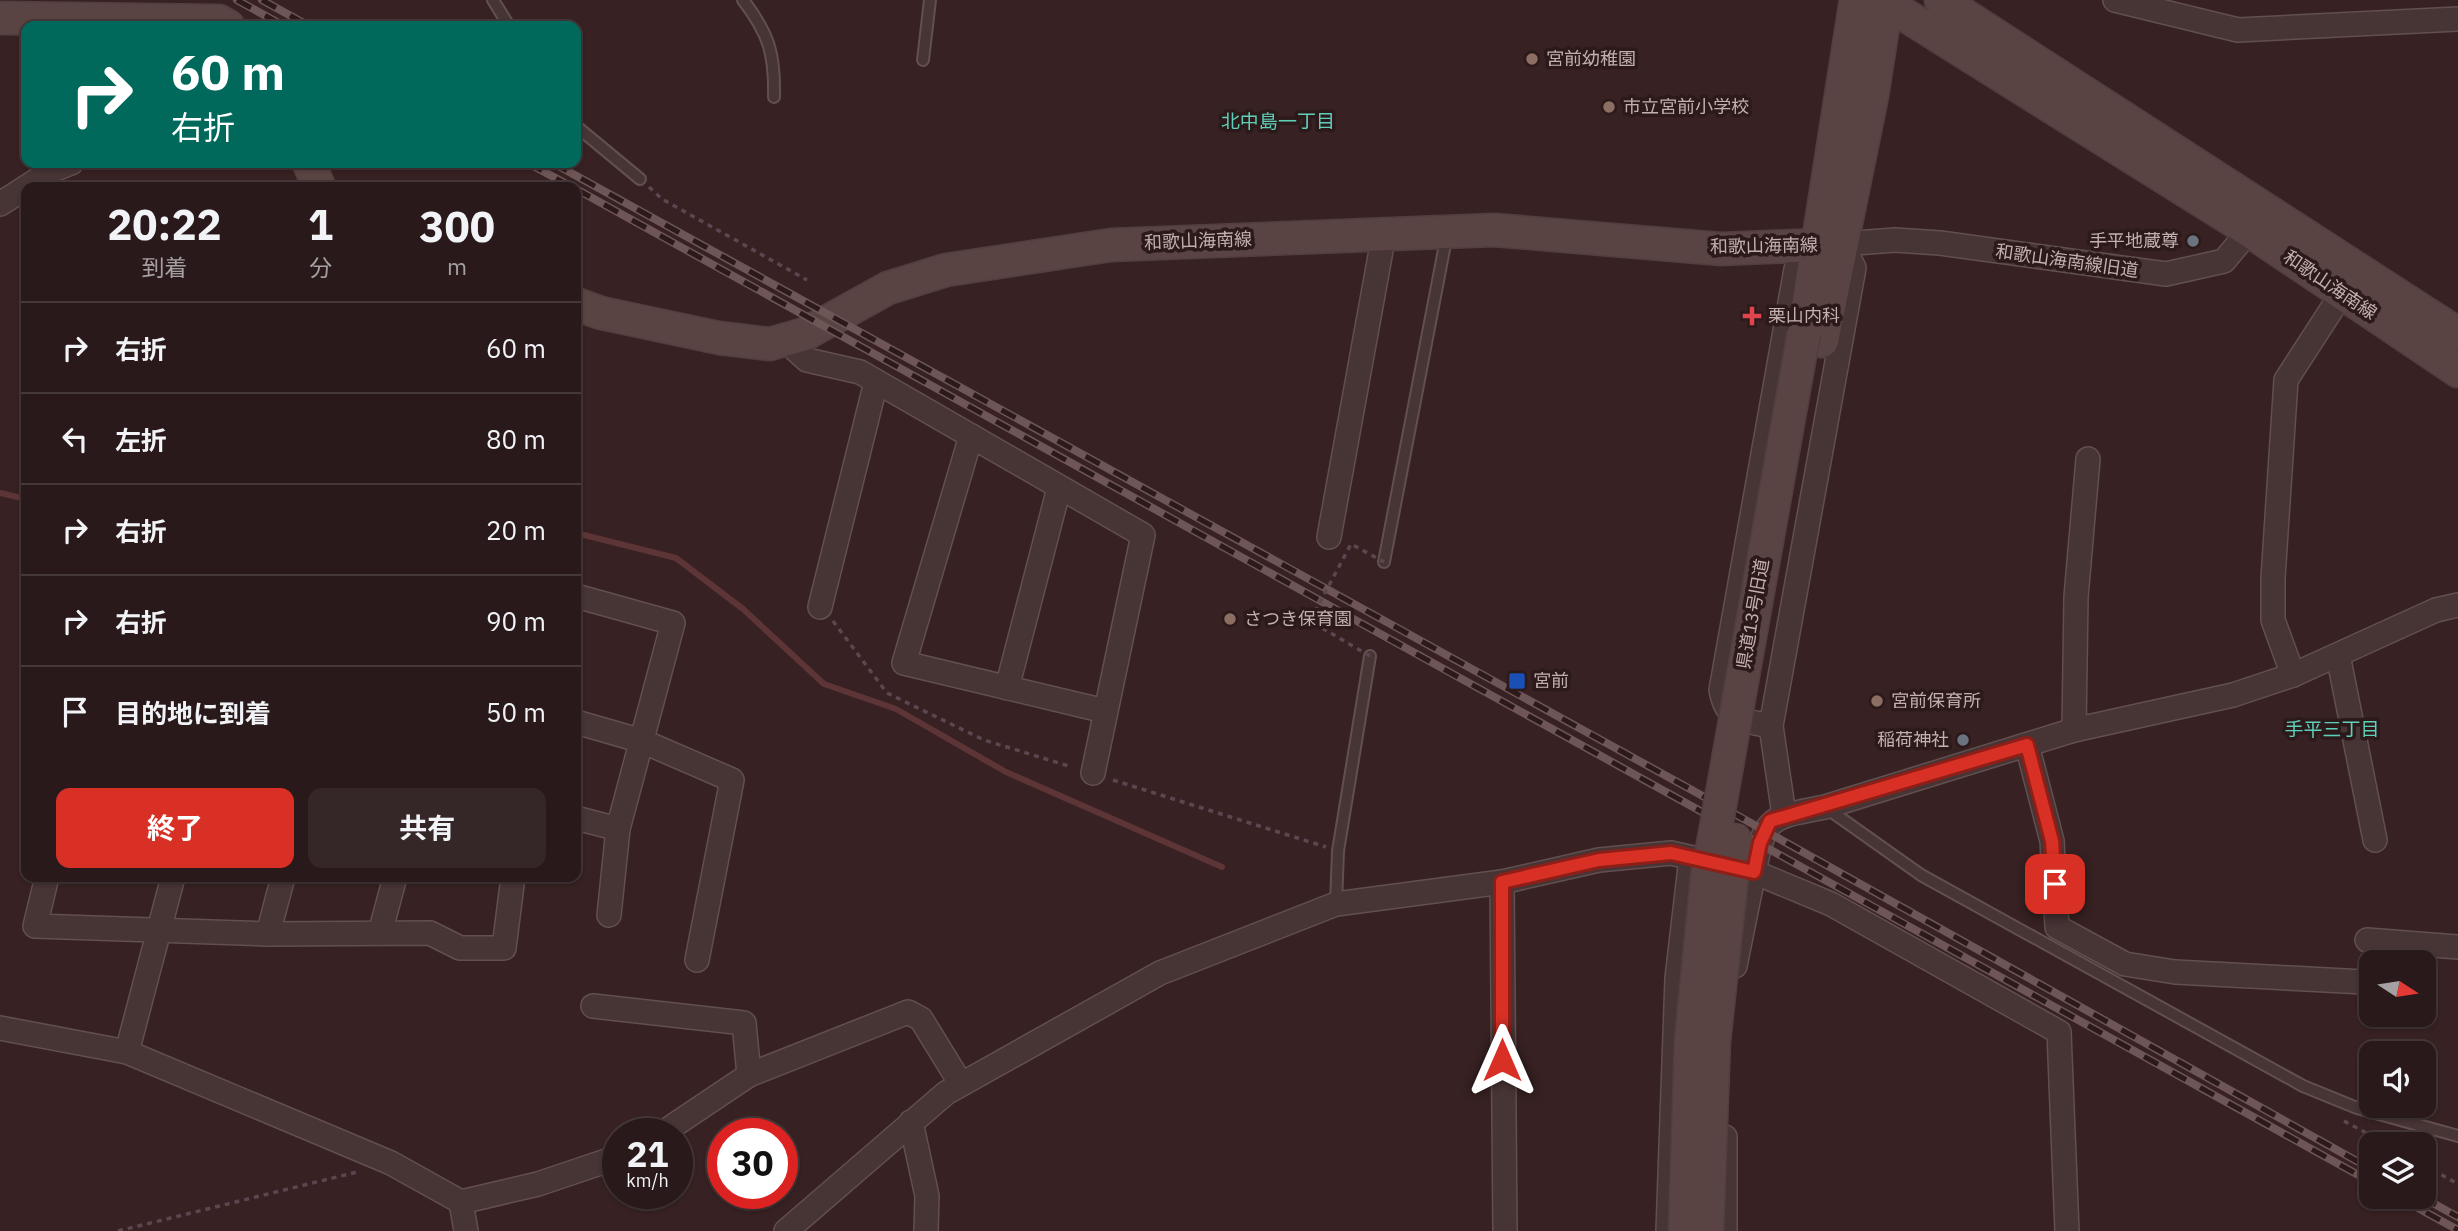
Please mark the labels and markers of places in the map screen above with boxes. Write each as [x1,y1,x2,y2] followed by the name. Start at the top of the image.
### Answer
[1546,47,1636,70] place label: 宮前幼稚園
[1524,51,1540,67] marker: 宮前幼稚園
[1623,95,1749,118] place label: 市立宮前小学校
[1601,99,1617,115] marker: 市立宮前小学校
[2089,229,2179,252] place label: 手平地蔵尊
[2185,233,2201,249] marker: 手平地蔵尊
[1768,304,1840,327] place label: 栗山内科
[1742,306,1762,326] marker: 栗山内科
[1244,607,1352,630] place label: さつき保育園
[1222,611,1238,627] marker: さつき保育園
[1533,669,1569,692] place label: 宮前
[1507,671,1527,691] marker: 宮前
[1891,689,1981,712] place label: 宮前保育所
[1869,693,1885,709] marker: 宮前保育所
[1877,728,1949,751] place label: 稲荷神社
[1955,732,1971,748] marker: 稲荷神社
[2025,854,2085,914] pin

